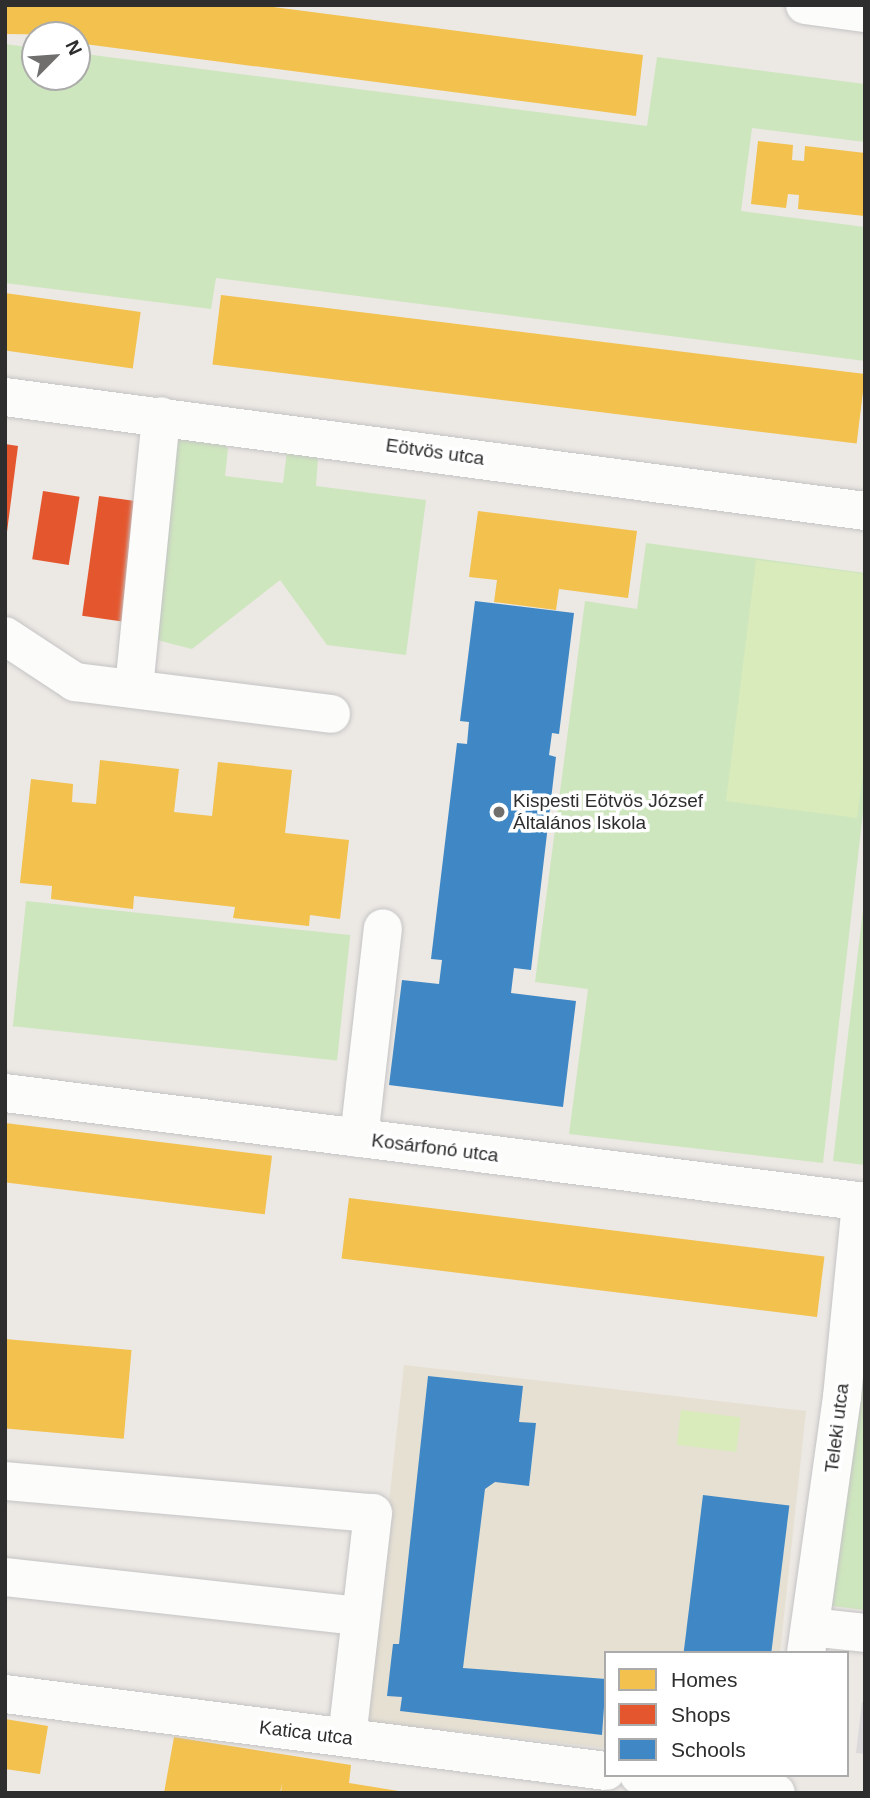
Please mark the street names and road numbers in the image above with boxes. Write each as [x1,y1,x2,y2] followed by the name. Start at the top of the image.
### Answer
[384,434,486,470] street label: Eötvös utca
[370,1129,500,1167] street label: Kosárfonó utca
[820,1382,854,1474] street label: Teleki utca
[258,1716,354,1750] street label: Katica utca

